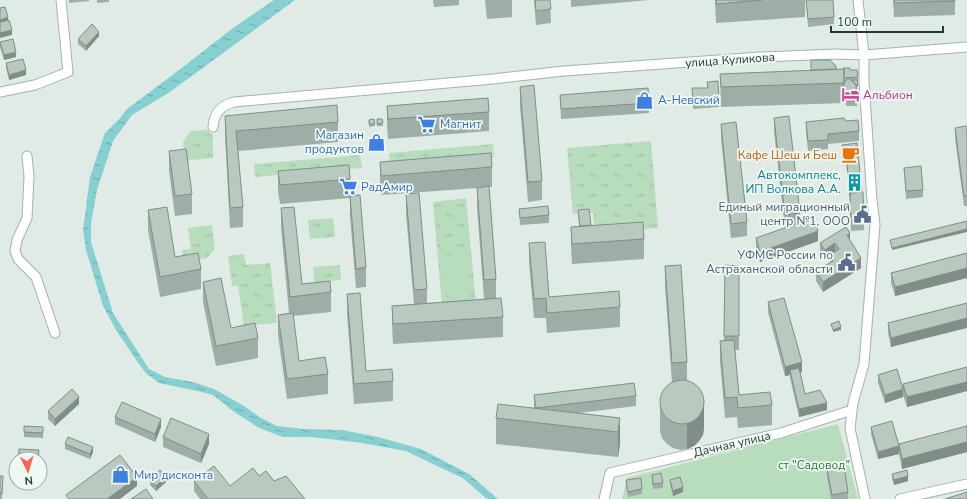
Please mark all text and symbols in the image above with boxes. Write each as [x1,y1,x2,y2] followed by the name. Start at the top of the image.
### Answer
[831,8,943,34] scale bar
[837,14,872,30] text: 100 m
[685,49,775,71] street label: улица Куликова
[840,85,860,105] hotel icon: Альбион
[863,87,913,103] place label: Альбион
[635,90,655,110] shop icon: А-Невский
[658,92,720,108] place label: А-Невский
[417,114,437,134] supermarket icon: Магнит
[440,116,482,132] place label: Магнит
[305,127,364,157] place label: Магазин продуктов
[367,132,387,152] shop icon: Магазин продуктов
[840,145,860,165] cafe icon: Кафе Шеш и Беш
[738,147,837,163] place label: Кафе Шеш и Беш
[745,167,841,197] place label: Автокомплекс, ИП Волкова А.А.
[844,172,864,192] building icon: Автокомплекс, ИП Волкова А.А.
[338,177,358,197] supermarket icon: РадАмир
[361,179,413,195] place label: РадАмир
[718,199,850,229] place label: Единый миграционный центр №1, ООО
[853,204,873,224] public building icon: Единый миграционный центр №1, ООО
[706,247,833,277] place label: УФМС России по Астраханской области
[836,252,856,272] public building icon: УФМС России по Астраханской области
[692,427,772,461] street label: Дачная улица
[8,451,48,491] north arrow
[778,457,850,473] park label: ст "Садовод"
[111,465,131,485] shop icon: Мир дисконта
[134,467,213,483] place label: Мир дисконта
[24,473,34,488] text: N

